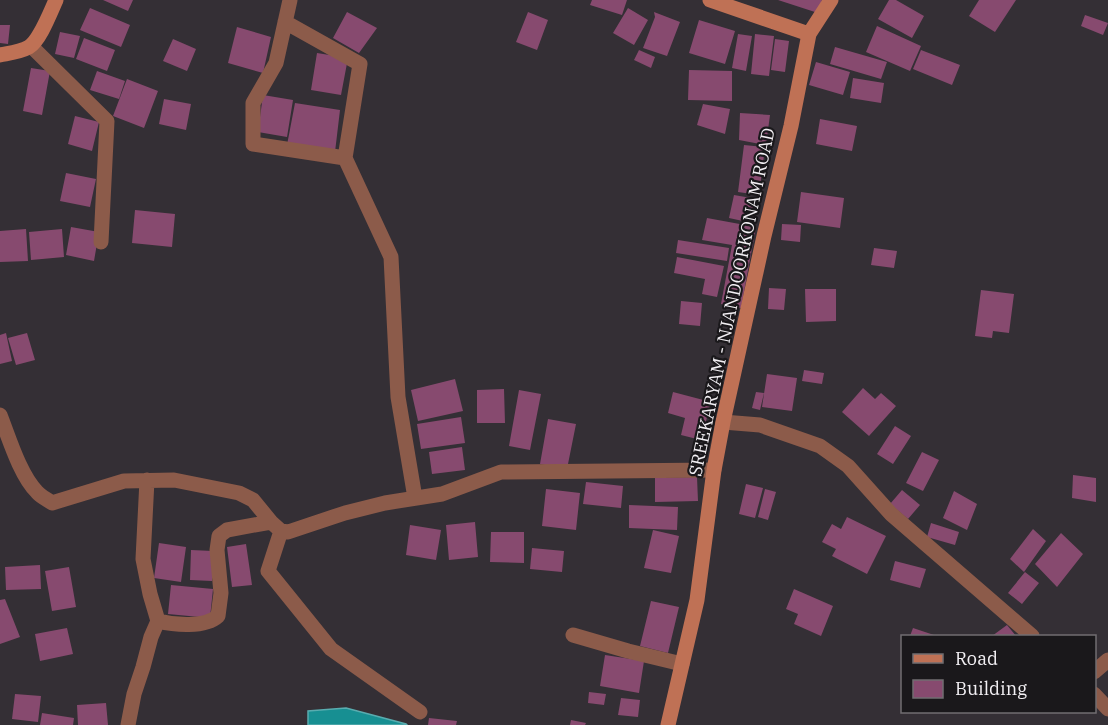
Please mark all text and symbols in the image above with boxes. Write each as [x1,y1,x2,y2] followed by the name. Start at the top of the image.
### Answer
[683,126,780,478] street label: SREEKARYAM - NJANDOORKONAM ROAD
[901,635,1096,713] legend
[955,647,998,670] text: Road
[955,677,1027,700] text: Building

